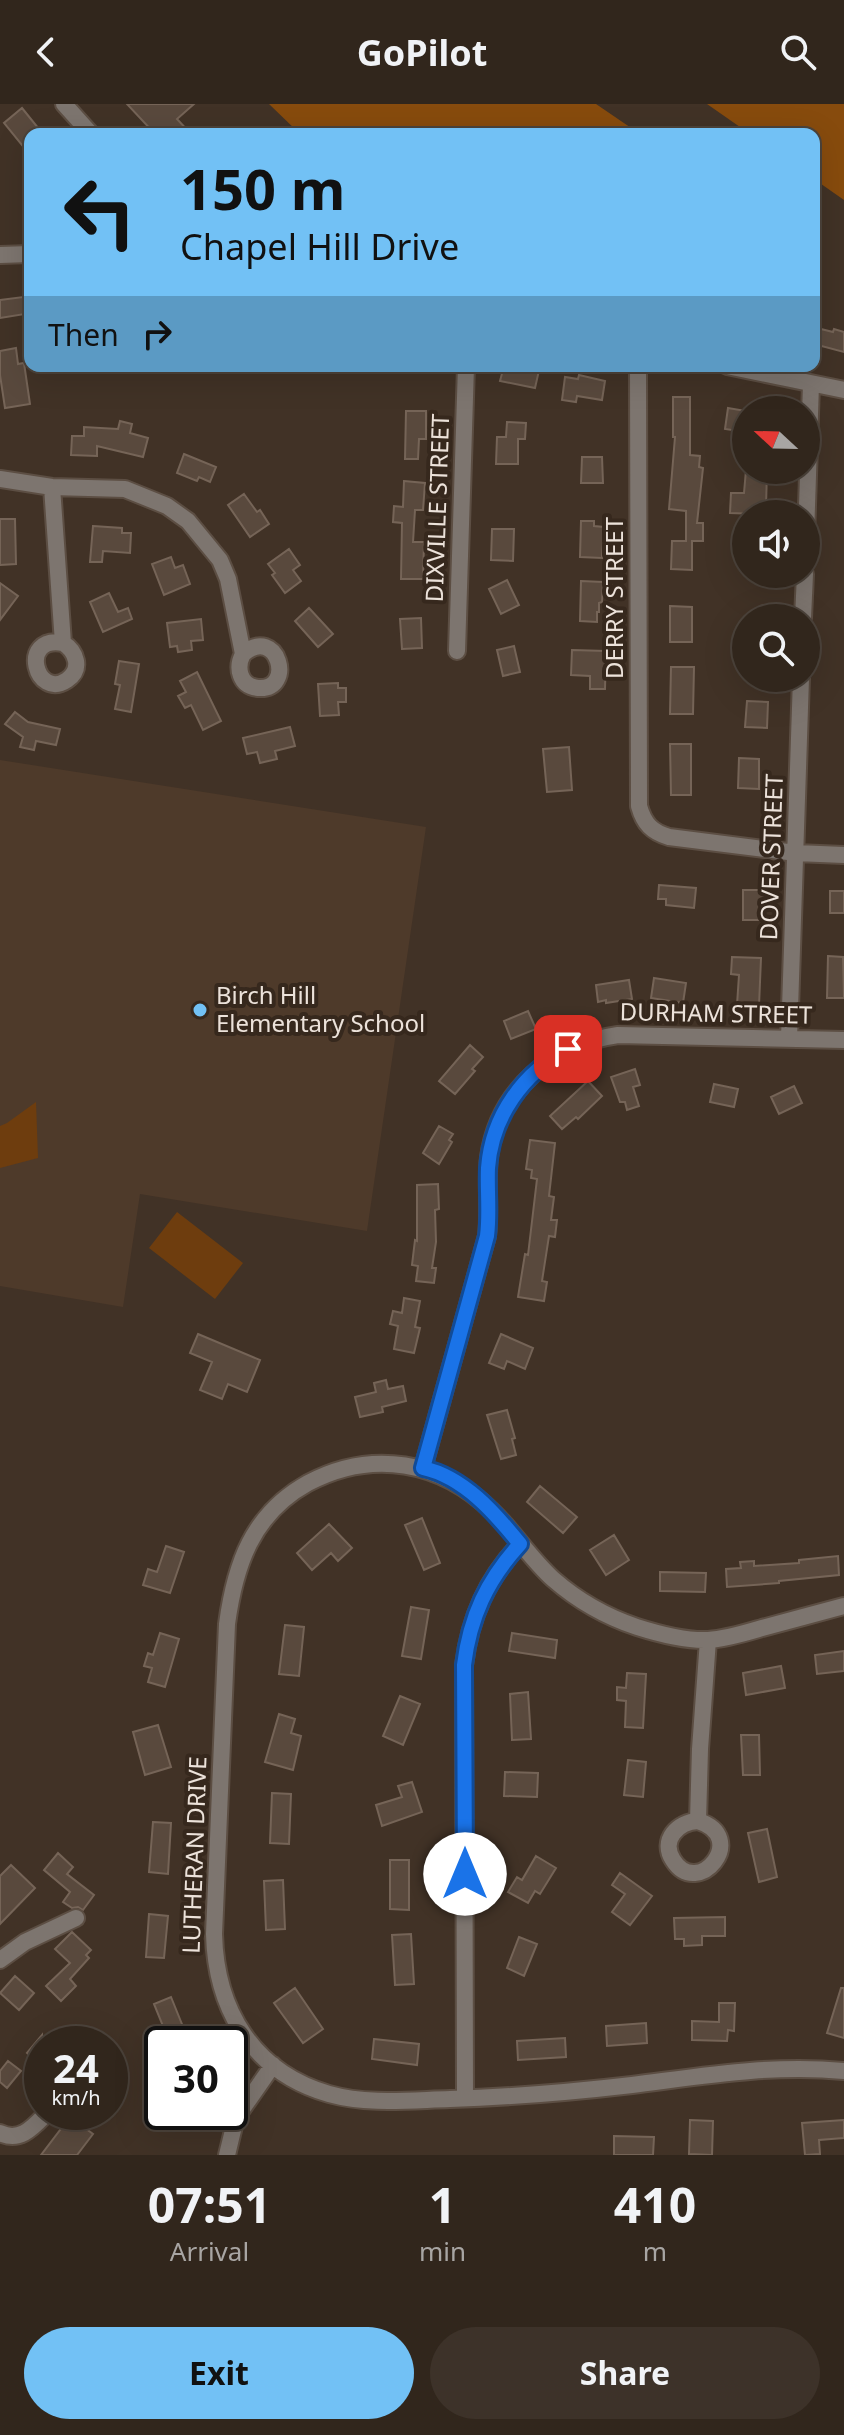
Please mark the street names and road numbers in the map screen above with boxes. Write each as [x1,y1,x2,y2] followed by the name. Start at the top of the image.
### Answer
[417,413,456,603] street label: DIXVILLE STREET
[597,516,630,679] street label: DERRY STREET
[751,773,790,941] street label: DOVER STREET
[619,994,813,1031] street label: DURHAM STREET
[174,1756,213,1954] street label: LUTHERAN DRIVE

